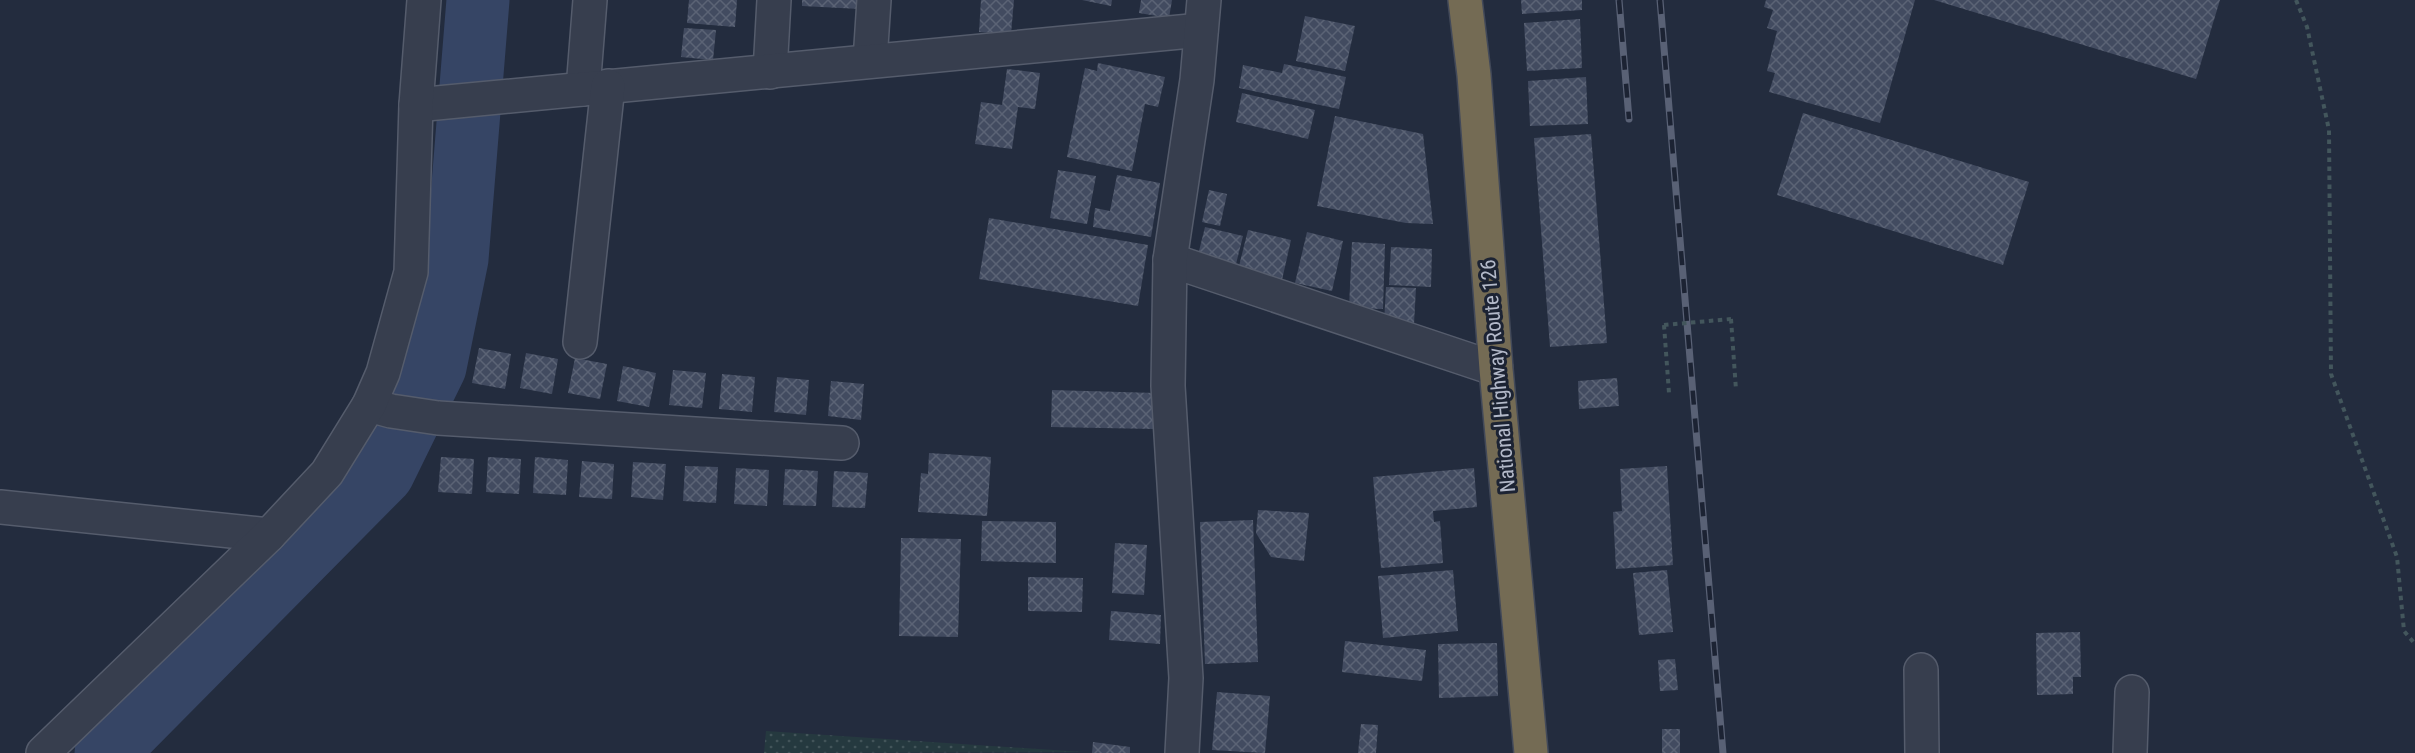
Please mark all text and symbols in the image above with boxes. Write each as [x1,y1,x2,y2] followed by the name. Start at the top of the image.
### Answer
[1476,259,1520,493] street label: National Highway Route 126

